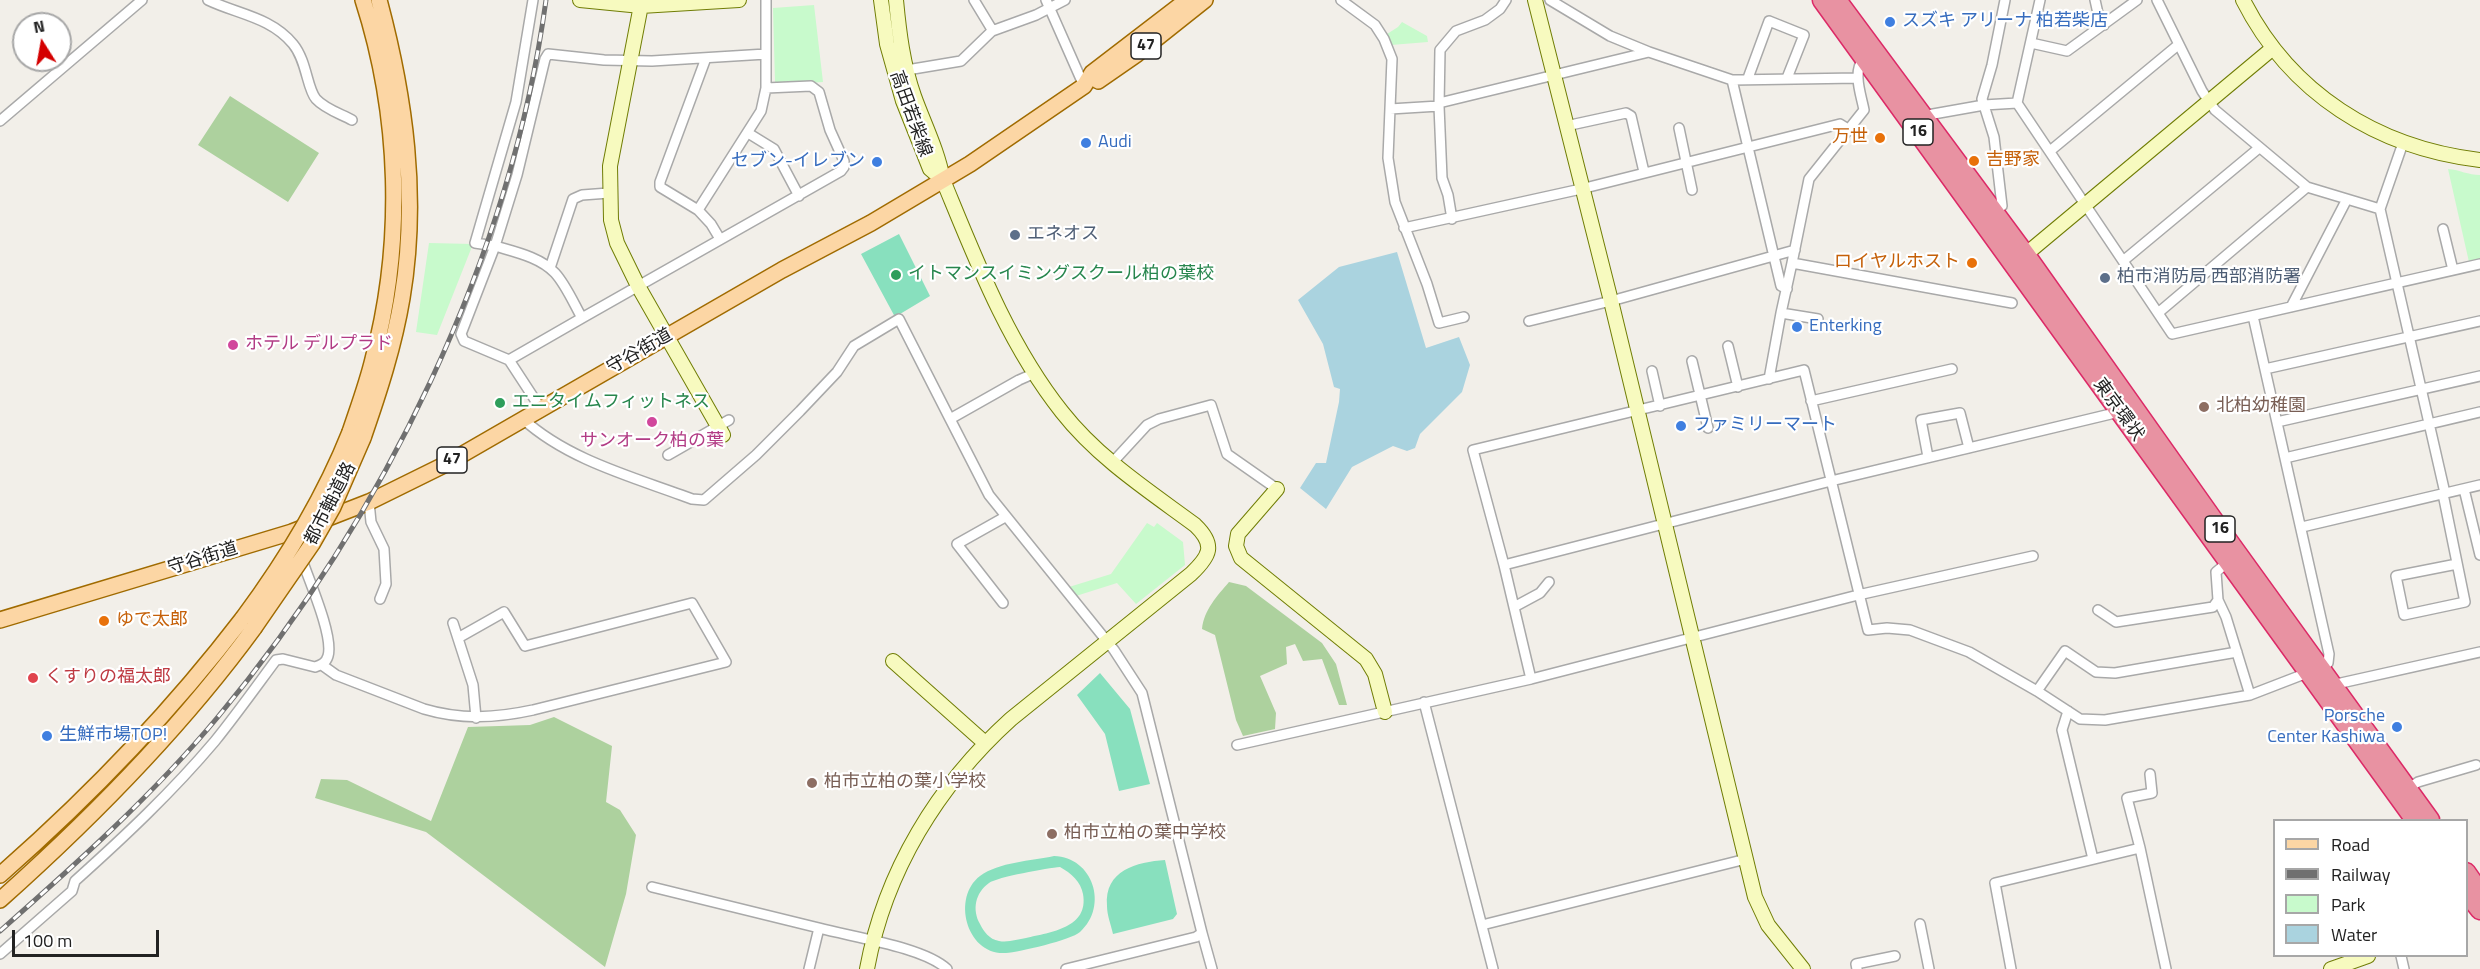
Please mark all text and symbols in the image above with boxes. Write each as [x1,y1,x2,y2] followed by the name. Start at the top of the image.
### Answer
[1902,11,2108,33] place label: スズキ アリーナ 柏若柴店
[12,12,72,72] north arrow
[31,13,47,39] text: N
[1883,15,1897,29] marker: スズキ アリーナ 柏若柴店
[1131,33,1161,59] road number: 47
[884,68,936,160] street label: 高田若柴線
[1903,119,1933,145] road number: 16
[1832,127,1868,149] place label: 万世
[1873,131,1887,145] marker: 万世
[1098,132,1132,154] place label: Audi
[1079,136,1093,150] marker: Audi
[1986,150,2040,172] place label: 吉野家
[731,151,865,173] place label: セブン-イレブン
[1967,154,1981,168] marker: 吉野家
[870,155,884,169] marker: セブン-イレブン
[1027,224,1099,246] place label: エネオス
[1008,228,1022,242] marker: エネオス
[1834,252,1960,274] place label: ロイヤルホスト
[1965,256,1979,270] marker: ロイヤルホスト
[908,264,1214,286] place label: イトマンスイミングスクール柏の葉校
[2117,267,2301,289] place label: 柏市消防局 西部消防署
[889,268,903,282] marker: イトマンスイミングスクール柏の葉校
[2098,271,2112,285] marker: 柏市消防局 西部消防署
[1809,316,1882,338] place label: Enterking
[1790,320,1804,334] marker: Enterking
[603,325,677,379] street label: 守谷街道
[245,334,393,356] place label: ホテル デルプラド
[226,338,240,352] marker: ホテル デルプラド
[2088,375,2148,445] street label: 東京環状
[512,392,710,414] place label: エニタイムフィットネス
[493,396,507,410] marker: エニタイムフィットネス
[2216,396,2306,418] place label: 北柏幼稚園
[2197,400,2211,414] marker: 北柏幼稚園
[645,415,659,429] marker: サンオーク柏の葉
[1693,415,1837,437] place label: ファミリーマート
[1674,419,1688,433] marker: ファミリーマート
[580,431,724,453] place label: サンオーク柏の葉
[437,447,467,473] road number: 47
[301,459,361,549] street label: 都市軸道路
[2205,516,2235,542] road number: 16
[165,538,241,580] street label: 守谷街道
[116,610,188,632] place label: ゆで太郎
[97,614,111,628] marker: ゆで太郎
[45,667,171,689] place label: くすりの福太郎
[26,671,40,685] marker: くすりの福太郎
[2267,706,2385,748] place label: Porsche Center Kashiwa
[2390,720,2404,734] marker: Porsche Center Kashiwa
[59,725,167,747] place label: 生鮮市場TOP!
[40,729,54,743] marker: 生鮮市場TOP!
[824,772,986,794] place label: 柏市立柏の葉小学校
[805,776,819,790] marker: 柏市立柏の葉小学校
[2273,819,2468,957] legend
[1064,823,1226,845] place label: 柏市立柏の葉中学校
[1045,827,1059,841] marker: 柏市立柏の葉中学校
[2331,831,2370,858] text: Road
[2331,861,2390,888] text: Railway
[2331,891,2365,918] text: Park
[15,918,162,956] scale bar
[2331,921,2377,948] text: Water
[23,927,72,954] text: 100 m

